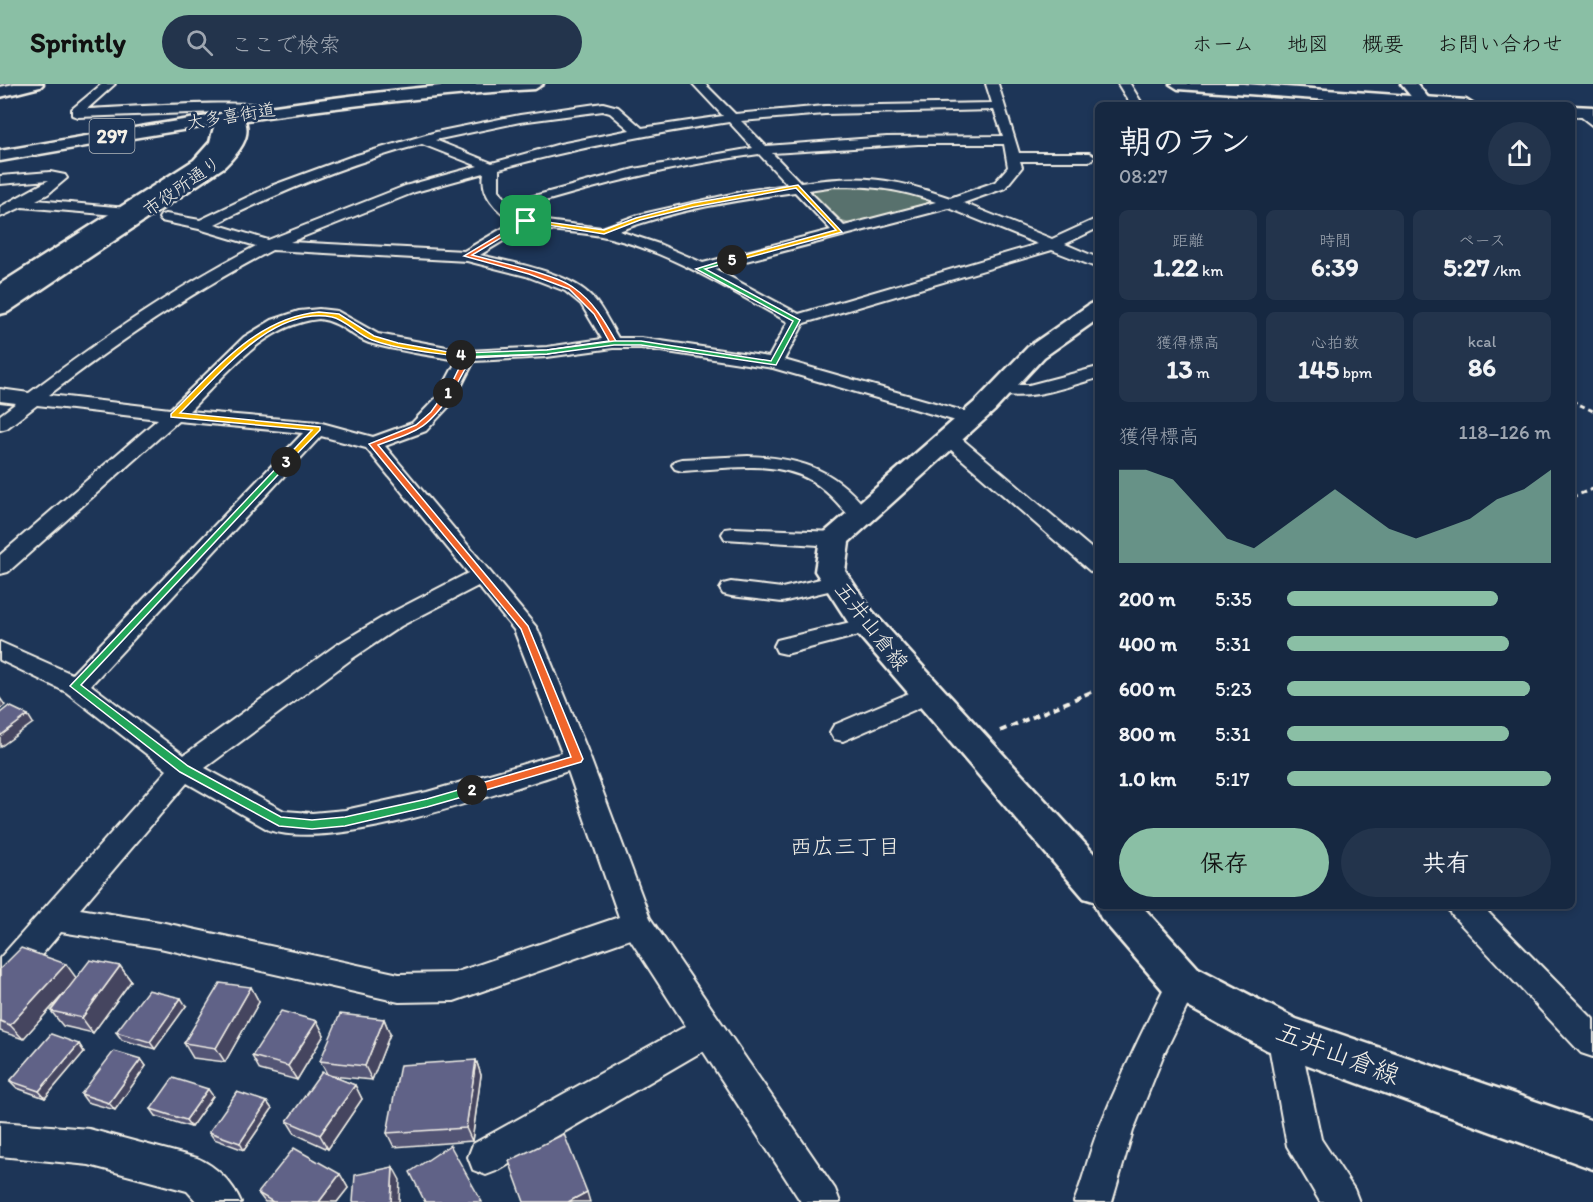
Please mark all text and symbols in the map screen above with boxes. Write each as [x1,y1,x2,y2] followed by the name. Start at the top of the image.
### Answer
[162,15,582,69] search box
[30,25,126,59] text: Sprintly
[183,26,216,59] icon: search
[231,31,341,58] text: ここで検索
[1192,31,1254,56] text: ホーム
[1287,31,1329,56] text: 地図
[1362,31,1404,56] text: 概要
[1437,31,1563,56] text: お問い合わせ
[185,98,277,134] street label: 大多喜街道
[90,119,134,153] road number: 297
[1119,122,1251,161] text: 朝のラン
[1488,122,1551,185] button: share
[139,151,225,221] street label: 市役所通り
[1119,164,1168,188] text: 08:27
[500,195,551,246] pin
[509,204,542,237] icon: arrive
[1172,231,1204,250] text: 距離
[1319,231,1351,250] text: 時間
[1458,231,1506,250] text: ペース
[717,245,747,275] pin: 5
[728,250,736,269] text: 5
[1153,251,1199,283] text: 1.22
[1311,251,1359,283] text: 6:39
[1443,251,1490,283] text: 5:27
[1199,261,1223,280] text: km
[1490,261,1521,280] text: /km
[1468,332,1496,351] text: kcal
[1156,333,1220,352] text: 獲得標高
[1311,333,1359,352] text: 心拍数
[446,340,476,370] pin: 4
[456,345,466,364] text: 4
[1468,351,1496,383] text: 86
[1166,353,1193,385] text: 13
[1298,353,1339,385] text: 145
[1193,363,1210,382] text: m
[1339,363,1372,382] text: bpm
[433,378,463,408] pin: 1
[444,383,452,402] text: 1
[1459,420,1551,444] text: 118–126 m
[1119,424,1199,448] text: 獲得標高
[271,447,301,477] pin: 3
[282,452,290,471] text: 3
[830,577,914,675] street label: 五井山倉線
[1119,587,1175,611] text: 200 m
[1215,587,1252,611] text: 5:35
[1119,632,1177,656] text: 400 m
[1215,632,1251,656] text: 5:31
[1119,677,1176,701] text: 600 m
[1215,677,1252,701] text: 5:23
[1119,722,1176,746] text: 800 m
[1215,722,1251,746] text: 5:31
[1119,767,1176,791] text: 1.0 km
[1215,767,1250,791] text: 5:17
[457,775,487,805] pin: 2
[468,780,476,799] text: 2
[1119,828,1329,897] button: 保存
[1341,828,1551,897] button: 共有
[790,833,900,860] district label: 西広三丁目
[1272,1015,1404,1091] street label: 五井山倉線

